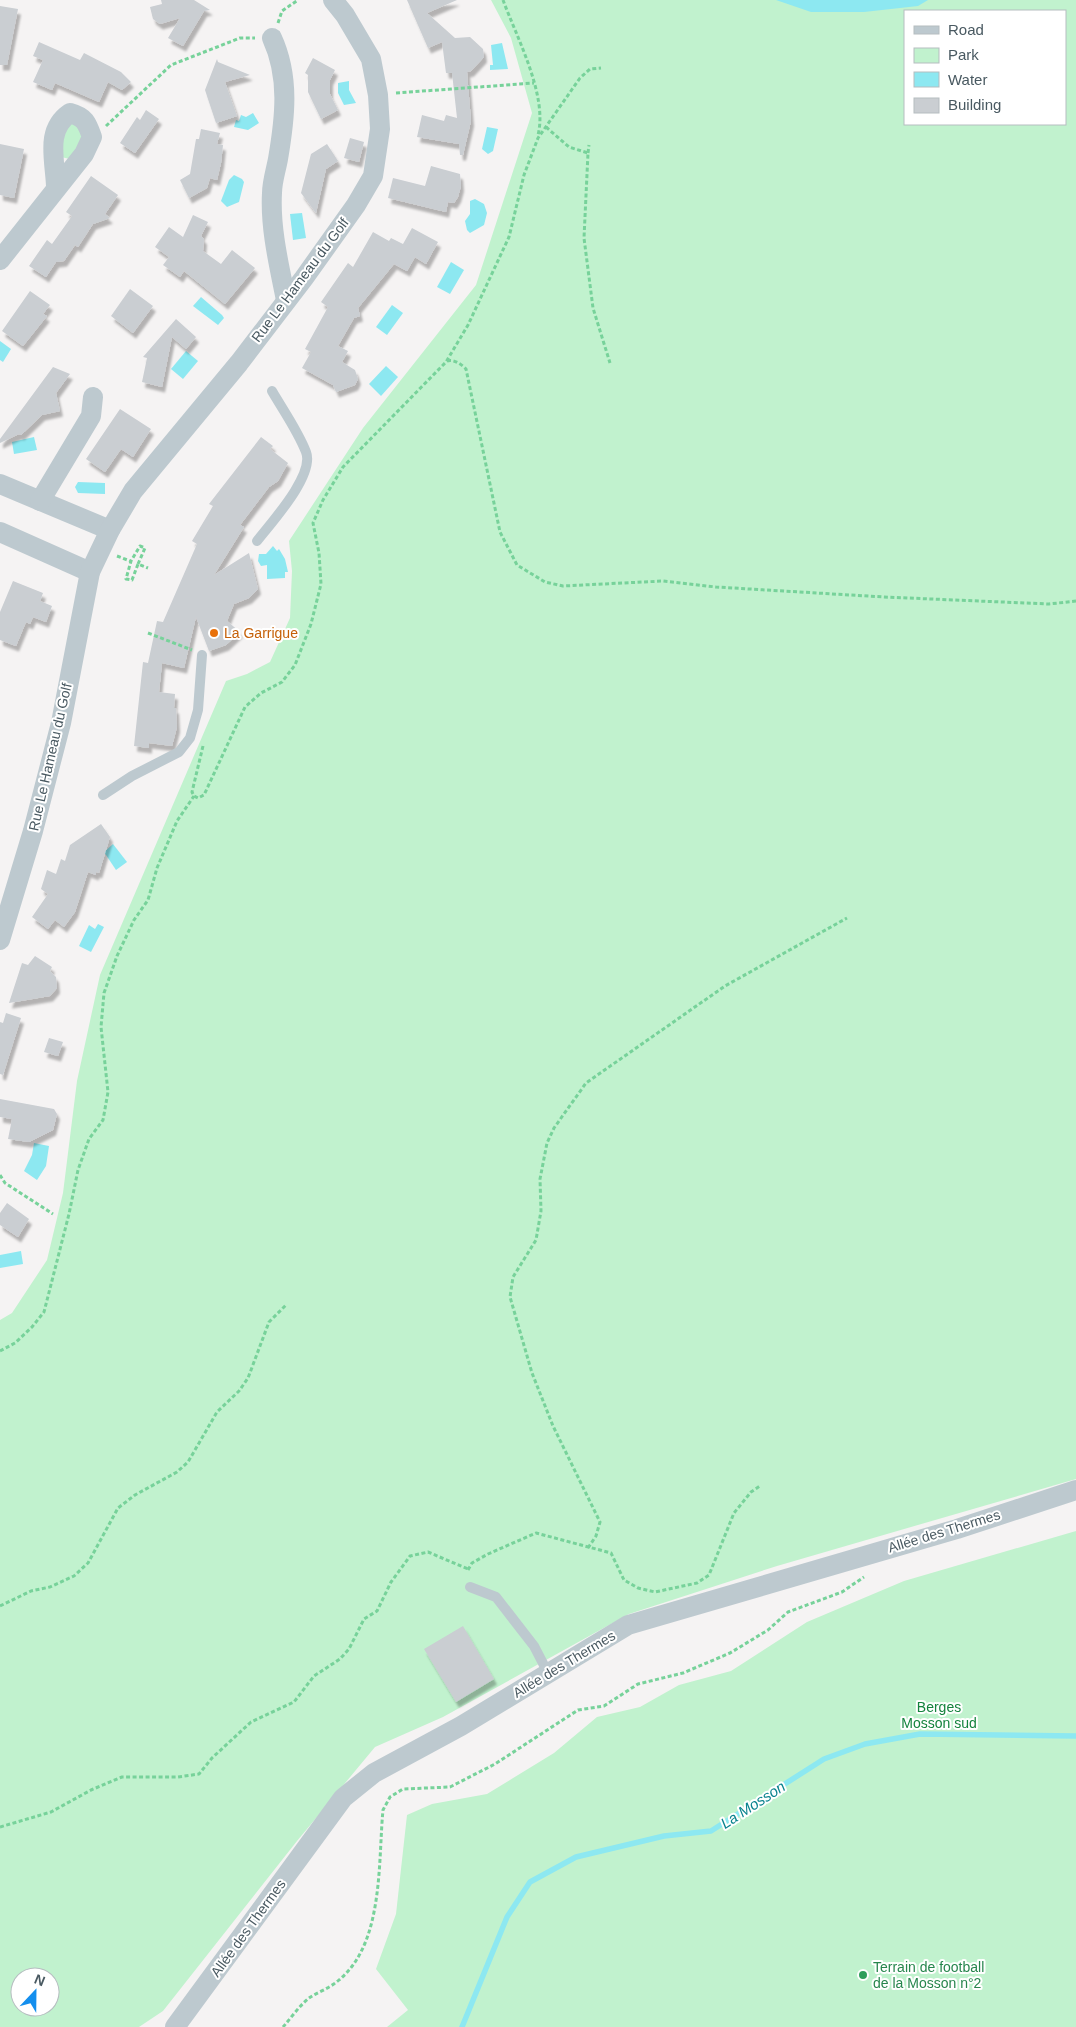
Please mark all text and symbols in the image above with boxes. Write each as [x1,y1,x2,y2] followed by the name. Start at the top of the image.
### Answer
[904,10,1066,125] legend
[948,21,984,38] text: Road
[948,46,979,63] text: Park
[948,71,987,88] text: Water
[948,96,1001,113] text: Building
[248,215,352,345] street label: Rue Le Hameau du Golf
[224,625,298,641] place label: La Garrigue
[208,627,220,639] marker: La Garrigue
[25,682,75,832] street label: Rue Le Hameau du Golf
[886,1506,1002,1556] street label: Allée des Thermes
[510,1627,618,1701] street label: Allée des Thermes
[901,1699,977,1731] park label: Berges Mosson sud
[717,1777,788,1832] water label: La Mosson
[207,1876,289,1980] street label: Allée des Thermes
[873,1959,984,1991] place label: Terrain de football de la Mosson n°2
[10,1967,60,2017] north arrow
[857,1969,869,1981] marker: Terrain de football de la Mosson n°2
[32,1971,48,1989] text: N

